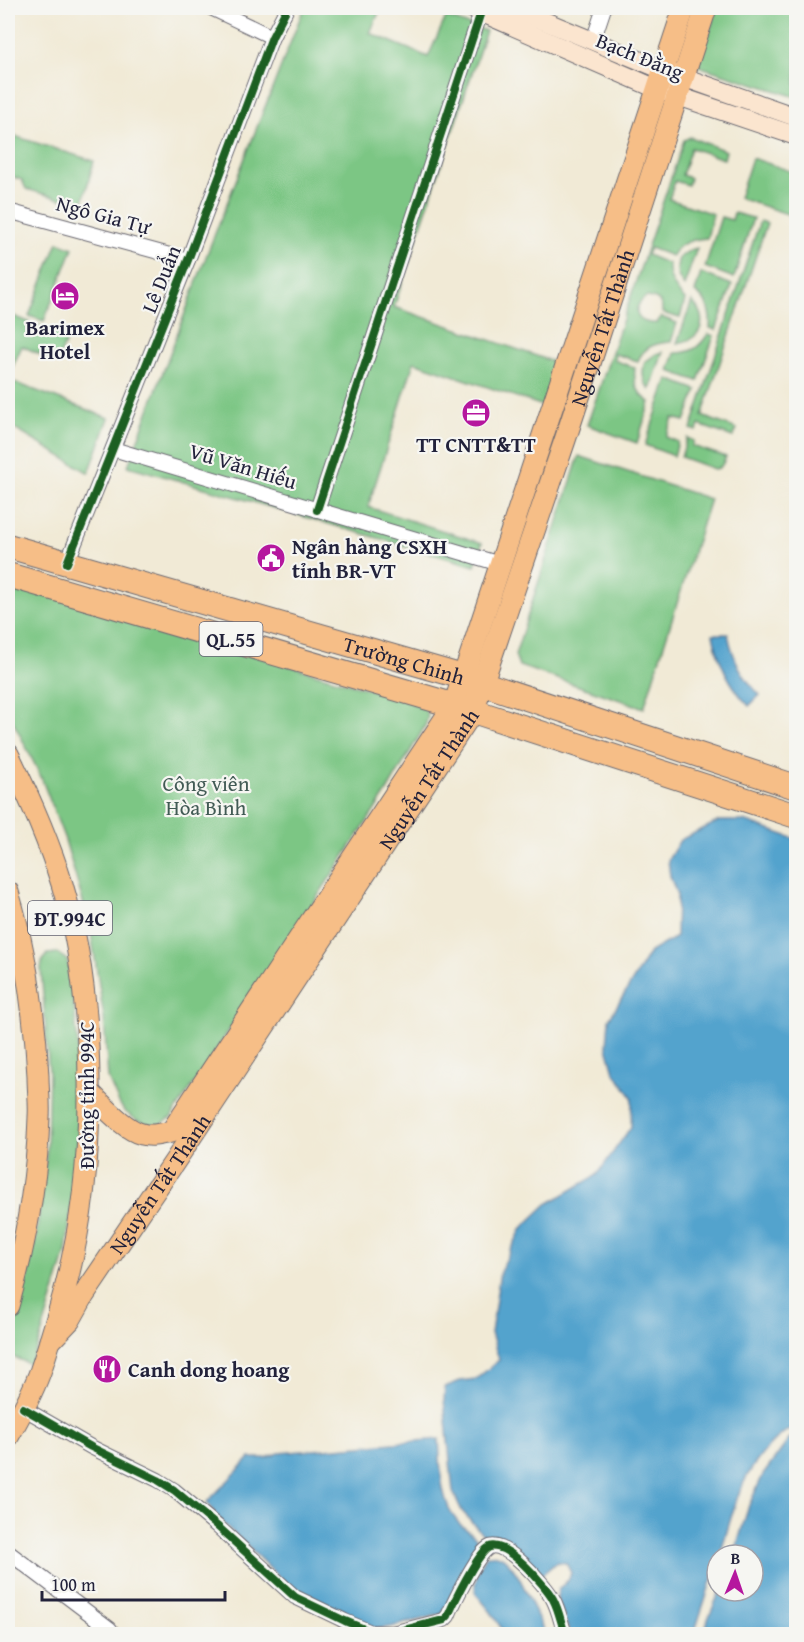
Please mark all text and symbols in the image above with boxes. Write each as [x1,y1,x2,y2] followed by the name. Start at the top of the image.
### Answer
[591,24,689,88] street label: Bạch Đằng
[53,187,156,243] street label: Ngô Gia Tự
[133,240,189,318] street label: Lê Duẩn
[562,245,642,410] street label: Nguyễn Tất Thành
[49,280,81,312] hotel icon: Barimex Hotel
[26,312,104,367] place label: Barimex Hotel
[460,397,492,429] office icon: TT CNTT&TT
[416,429,536,460] place label: TT CNTT&TT
[185,435,301,497] street label: Vũ Văn Hiếu
[292,531,447,586] place label: Ngân hàng CSXH tỉnh BR-VT
[255,542,287,574] public building icon: Ngân hàng CSXH tỉnh BR-VT
[200,622,262,656] road number: QL.55
[340,628,468,692] street label: Trường Chinh
[370,702,486,855] street label: Nguyễn Tất Thành
[163,768,250,823] park label: Công viên Hòa Bình
[28,901,112,935] road number: ĐT.994C
[71,1021,102,1169] street label: Đường tỉnh 994C
[101,1107,218,1260] street label: Nguyễn Tất Thành
[91,1353,123,1385] restaurant icon: Canh dong hoang
[128,1354,290,1385] place label: Canh dong hoang
[705,1543,765,1603] north arrow
[730,1546,741,1570] text: B
[42,1564,225,1602] scale bar
[51,1571,96,1598] text: 100 m

